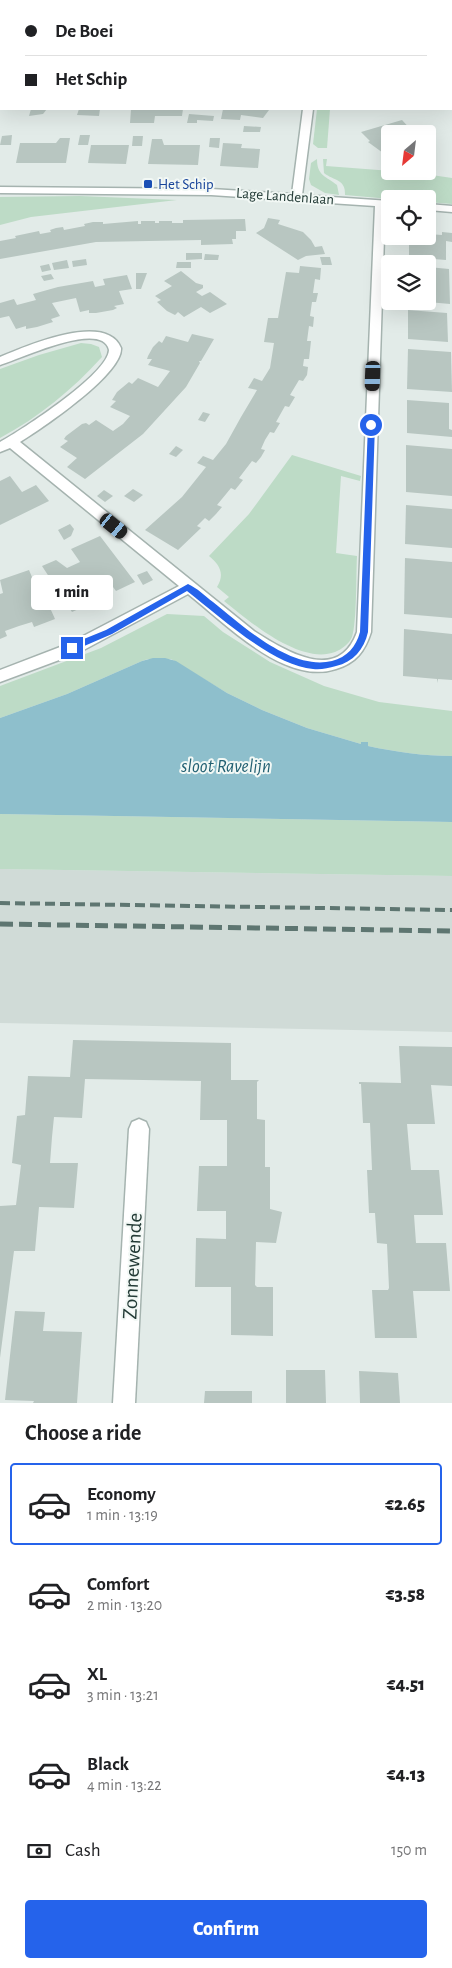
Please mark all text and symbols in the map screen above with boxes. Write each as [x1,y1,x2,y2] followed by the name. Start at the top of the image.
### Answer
[55,22,113,41] text: De Boei
[55,70,127,89] text: Het Schip
[381,125,436,180] north arrow
[381,125,436,310] map controls
[158,177,214,192] place label: Het Schip
[142,178,154,190] marker: Het Schip
[235,186,334,207] street label: Lage Landenlaan
[381,190,436,245] button: locate
[381,255,436,310] button: layers
[364,361,381,391] car
[360,414,382,436] route start
[97,511,130,541] car
[31,576,113,610] callout: 1 min
[55,584,89,600] text: 1 min
[61,637,83,659] route end
[180,757,271,776] water label: sloot Ravelijn
[119,1212,146,1320] street label: Zonnewende
[25,1422,141,1444] text: Choose a ride
[27,1482,72,1527] icon: car
[87,1485,156,1504] text: Economy
[385,1495,425,1514] text: €2.65
[87,1507,158,1523] text: 1 min · 13:19
[27,1572,72,1617] icon: car
[87,1575,149,1594] text: Comfort
[386,1585,425,1604] text: €3.58
[87,1597,162,1613] text: 2 min · 13:20
[27,1662,72,1707] icon: car
[87,1665,107,1684] text: XL
[387,1675,425,1694] text: €4.51
[87,1687,159,1703] text: 3 min · 13:21
[27,1752,72,1797] icon: car
[87,1755,129,1774] text: Black
[387,1765,425,1784] text: €4.13
[87,1777,162,1793] text: 4 min · 13:22
[25,1837,53,1865] icon: cash
[65,1841,101,1860] text: Cash
[391,1842,427,1858] text: 150 m
[25,1900,427,1958] button: Confirm

